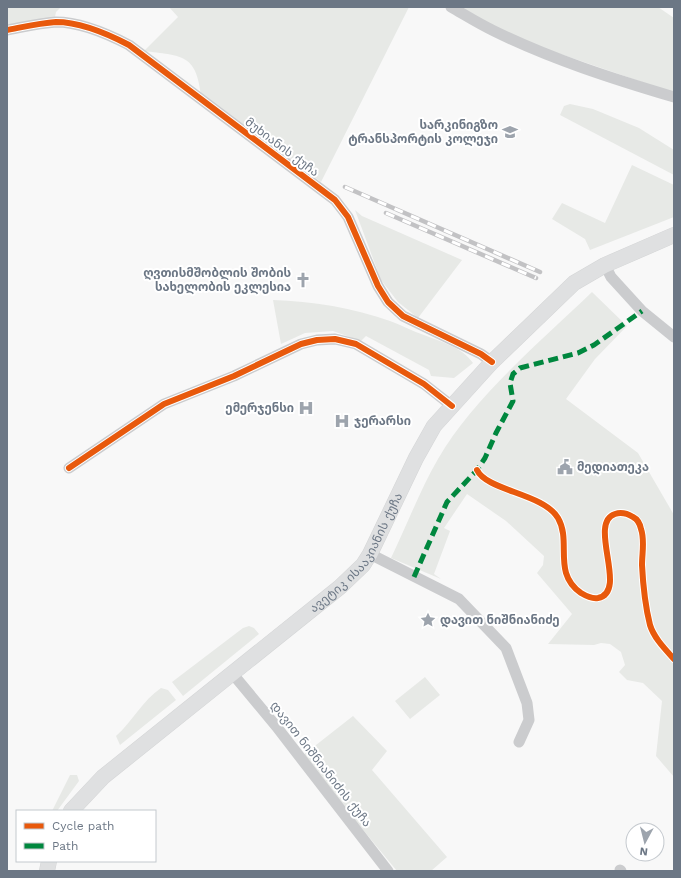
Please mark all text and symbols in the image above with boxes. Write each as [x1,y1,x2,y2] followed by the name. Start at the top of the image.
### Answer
[242,115,322,179] street label: მუხიანის ქუჩა
[348,118,498,147] place label: სარკინიგზო ტრანსპორტის კოლეჯი
[501,123,519,141] school or university icon: სარკინიგზო ტრანსპორტის კოლეჯი
[143,266,291,295] place label: ღვთისმშობლის შობის სახელობის ეკლესია
[294,271,312,289] church icon: ღვთისმშობლის შობის სახელობის ეკლესია
[297,399,315,417] hospital icon: ემერჯენსი
[225,401,294,415] place label: ემერჯენსი
[333,412,351,430] hospital icon: ჯერარსი
[354,414,411,428] place label: ჯერარსი
[556,458,574,476] public building icon: მედიათეკა
[577,460,649,475] place label: მედიათეკა
[307,491,405,615] street label: ავეტიკ ისააკიანის ქუჩა
[419,611,437,629] place icon: დავით ნიშნიანიძე
[440,613,560,628] place label: დავით ნიშნიანიძე
[267,699,374,830] street label: დავით ნიშნიანიძის ქუჩა
[16,810,156,862] legend
[52,819,114,833] text: Cycle path
[625,822,665,862] north arrow
[52,839,78,853] text: Path
[639,844,649,858] text: N

